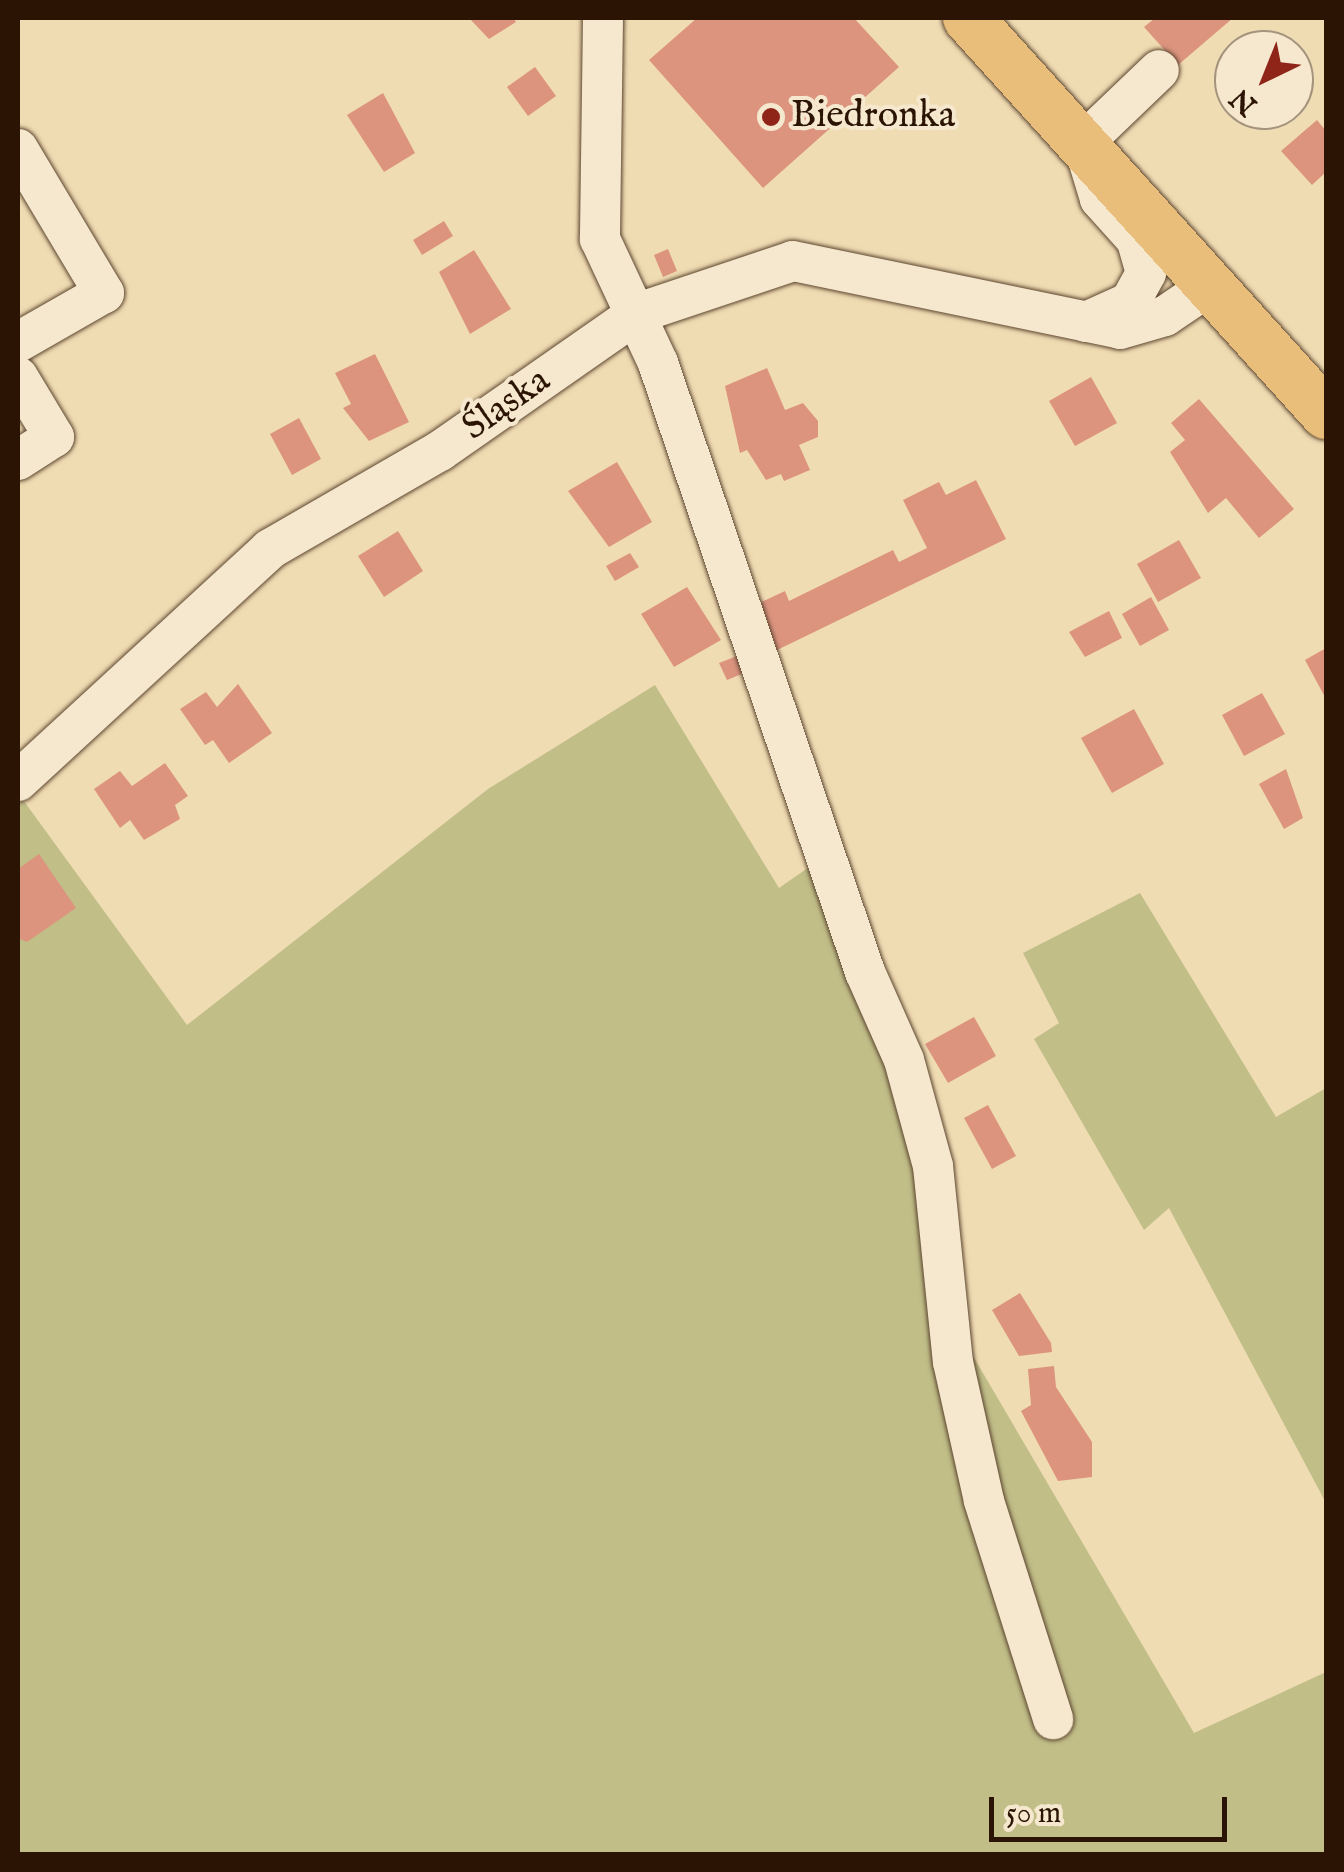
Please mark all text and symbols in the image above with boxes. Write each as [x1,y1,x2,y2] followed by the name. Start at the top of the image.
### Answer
[1214,30,1314,130] north arrow
[1224,80,1265,122] text: N
[791,94,955,140] place label: Biedronka
[760,106,782,128] marker: Biedronka
[454,359,560,451] street label: Śląska
[994,1777,1232,1839] scale bar
[1006,1795,1061,1833] text: 50 m

